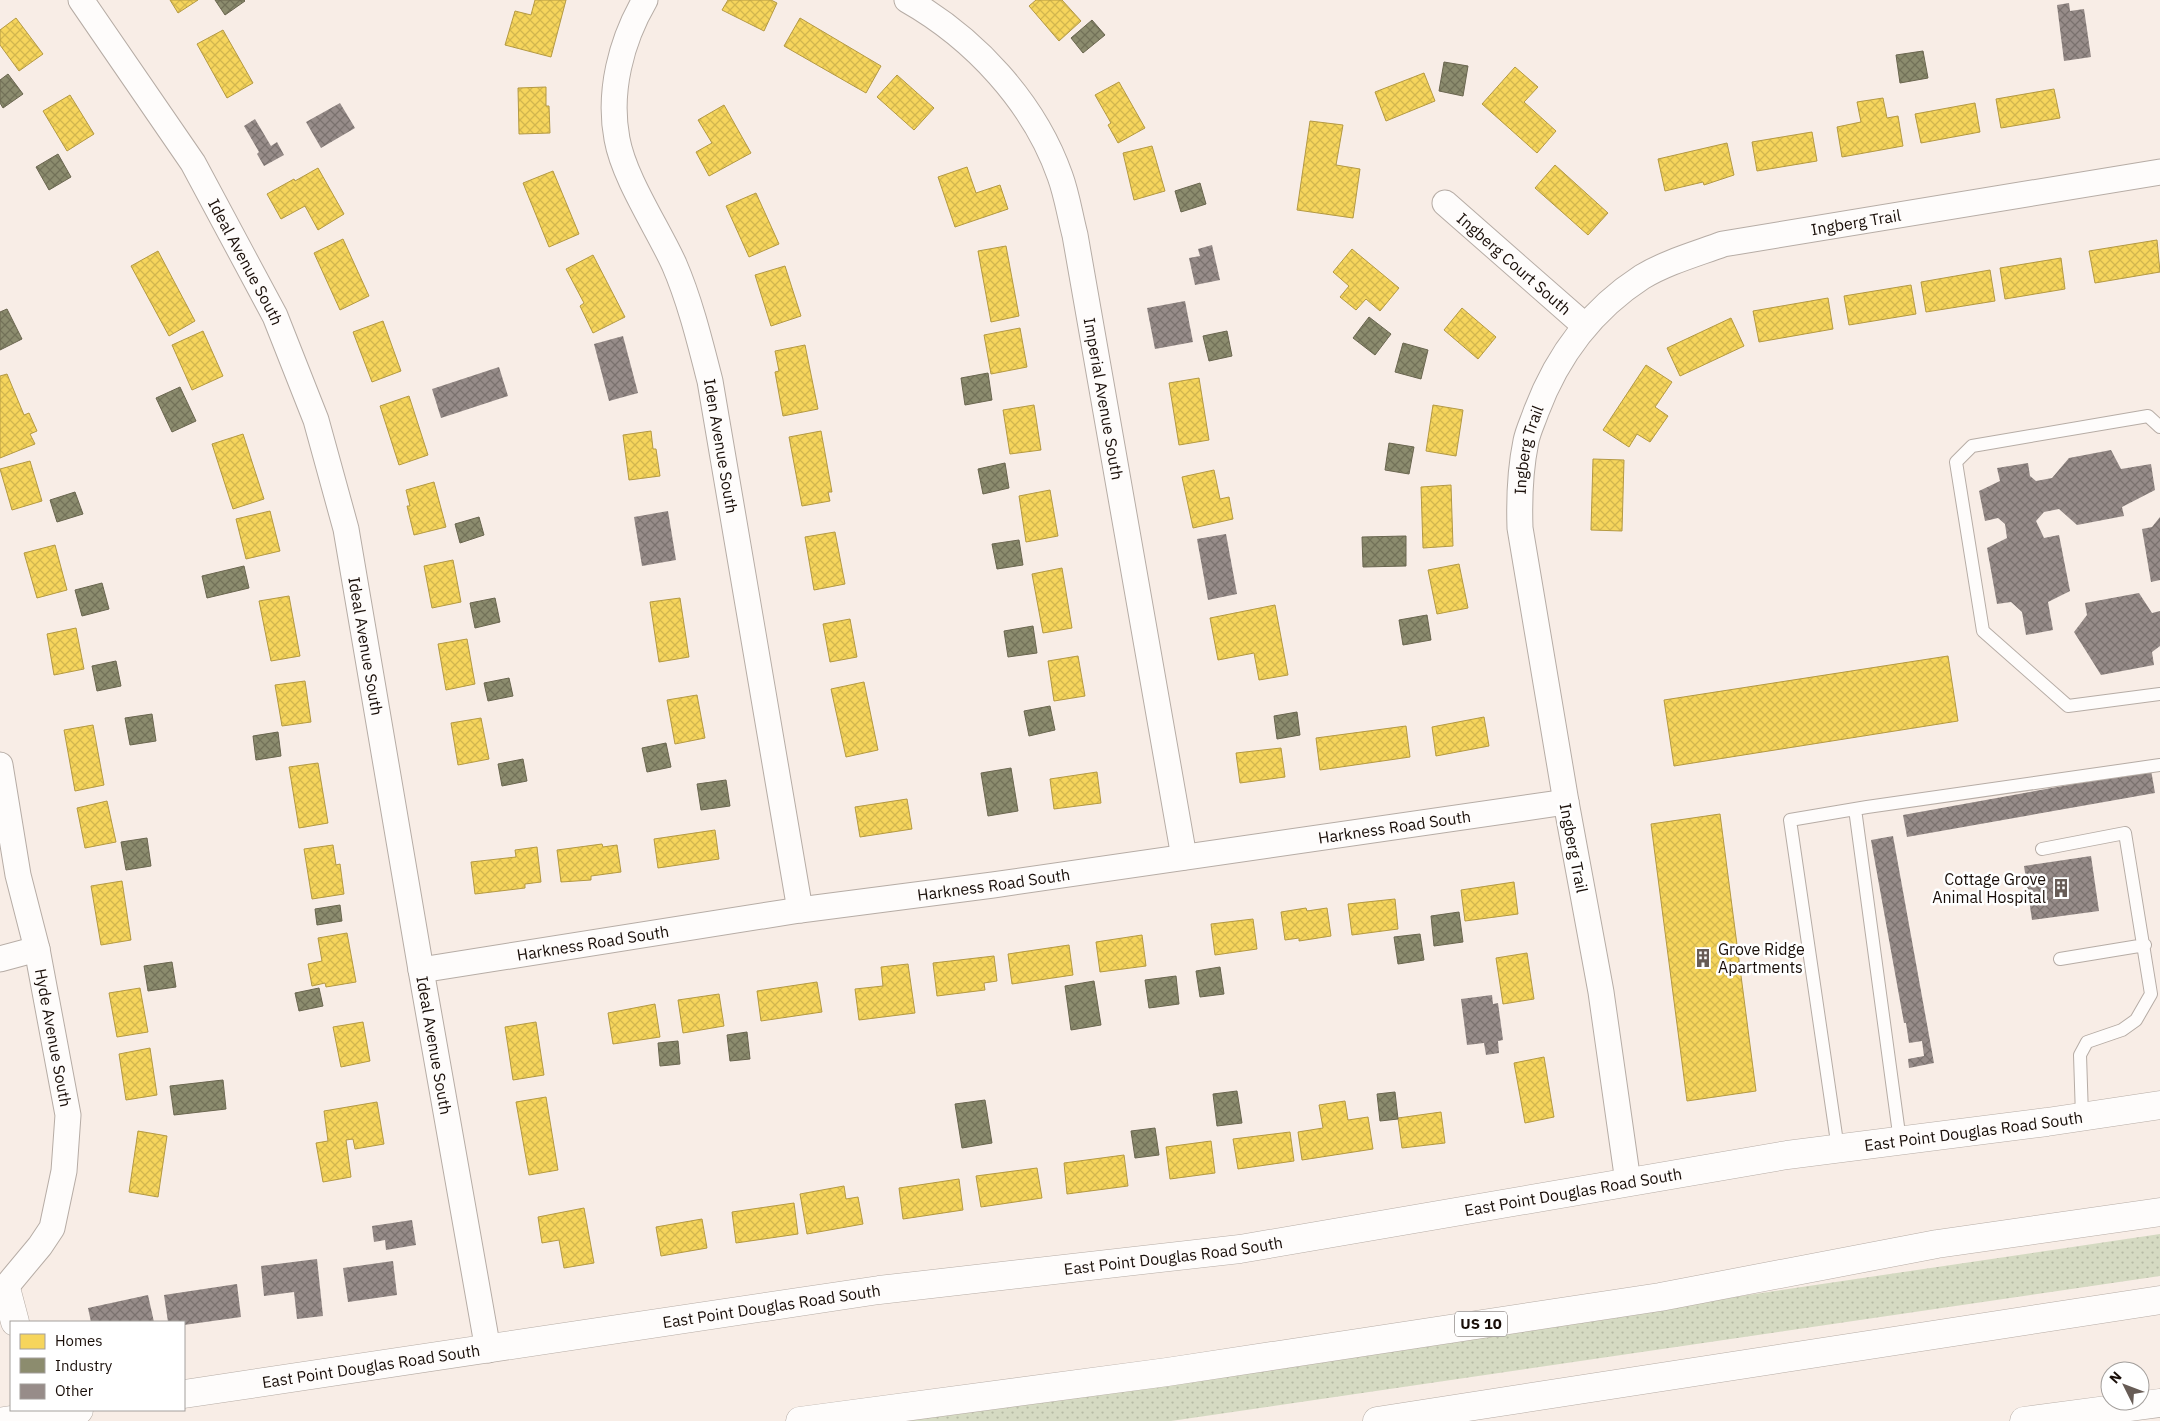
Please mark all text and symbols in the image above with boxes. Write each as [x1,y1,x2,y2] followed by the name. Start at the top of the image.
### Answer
[204,195,288,328] street label: Ideal Avenue South
[1809,205,1902,239] street label: Ingberg Trail
[1453,208,1575,319] street label: Ingberg Court South
[1080,316,1128,481] street label: Imperial Avenue South
[700,377,742,515] street label: Iden Avenue South
[1510,402,1548,495] street label: Ingberg Trail
[344,575,388,717] street label: Ideal Avenue South
[1556,801,1592,895] street label: Ingberg Trail
[1317,806,1472,848] street label: Harkness Road South
[916,864,1071,905] street label: Harkness Road South
[1932,869,2046,907] place label: Cottage Grove Animal Hospital
[2050,877,2072,899] building icon: Cottage Grove Animal Hospital
[515,921,670,965] street label: Harkness Road South
[1718,939,1805,977] place label: Grove Ridge Apartments
[1692,947,1714,969] building icon: Grove Ridge Apartments
[31,967,76,1108] street label: Hyde Avenue South
[412,974,456,1116] street label: Ideal Avenue South
[1863,1107,2084,1155] street label: East Point Douglas Road South
[1463,1163,1683,1220] street label: East Point Douglas Road South
[1063,1232,1284,1279] street label: East Point Douglas Road South
[661,1280,882,1332] street label: East Point Douglas Road South
[1455,1312,1507,1336] road number: US 10
[10,1321,185,1411] legend
[55,1331,103,1350] text: Homes
[261,1340,481,1392] street label: East Point Douglas Road South
[55,1356,113,1375] text: Industry
[2100,1361,2150,1411] north arrow
[2105,1368,2125,1387] text: N
[55,1381,94,1400] text: Other

